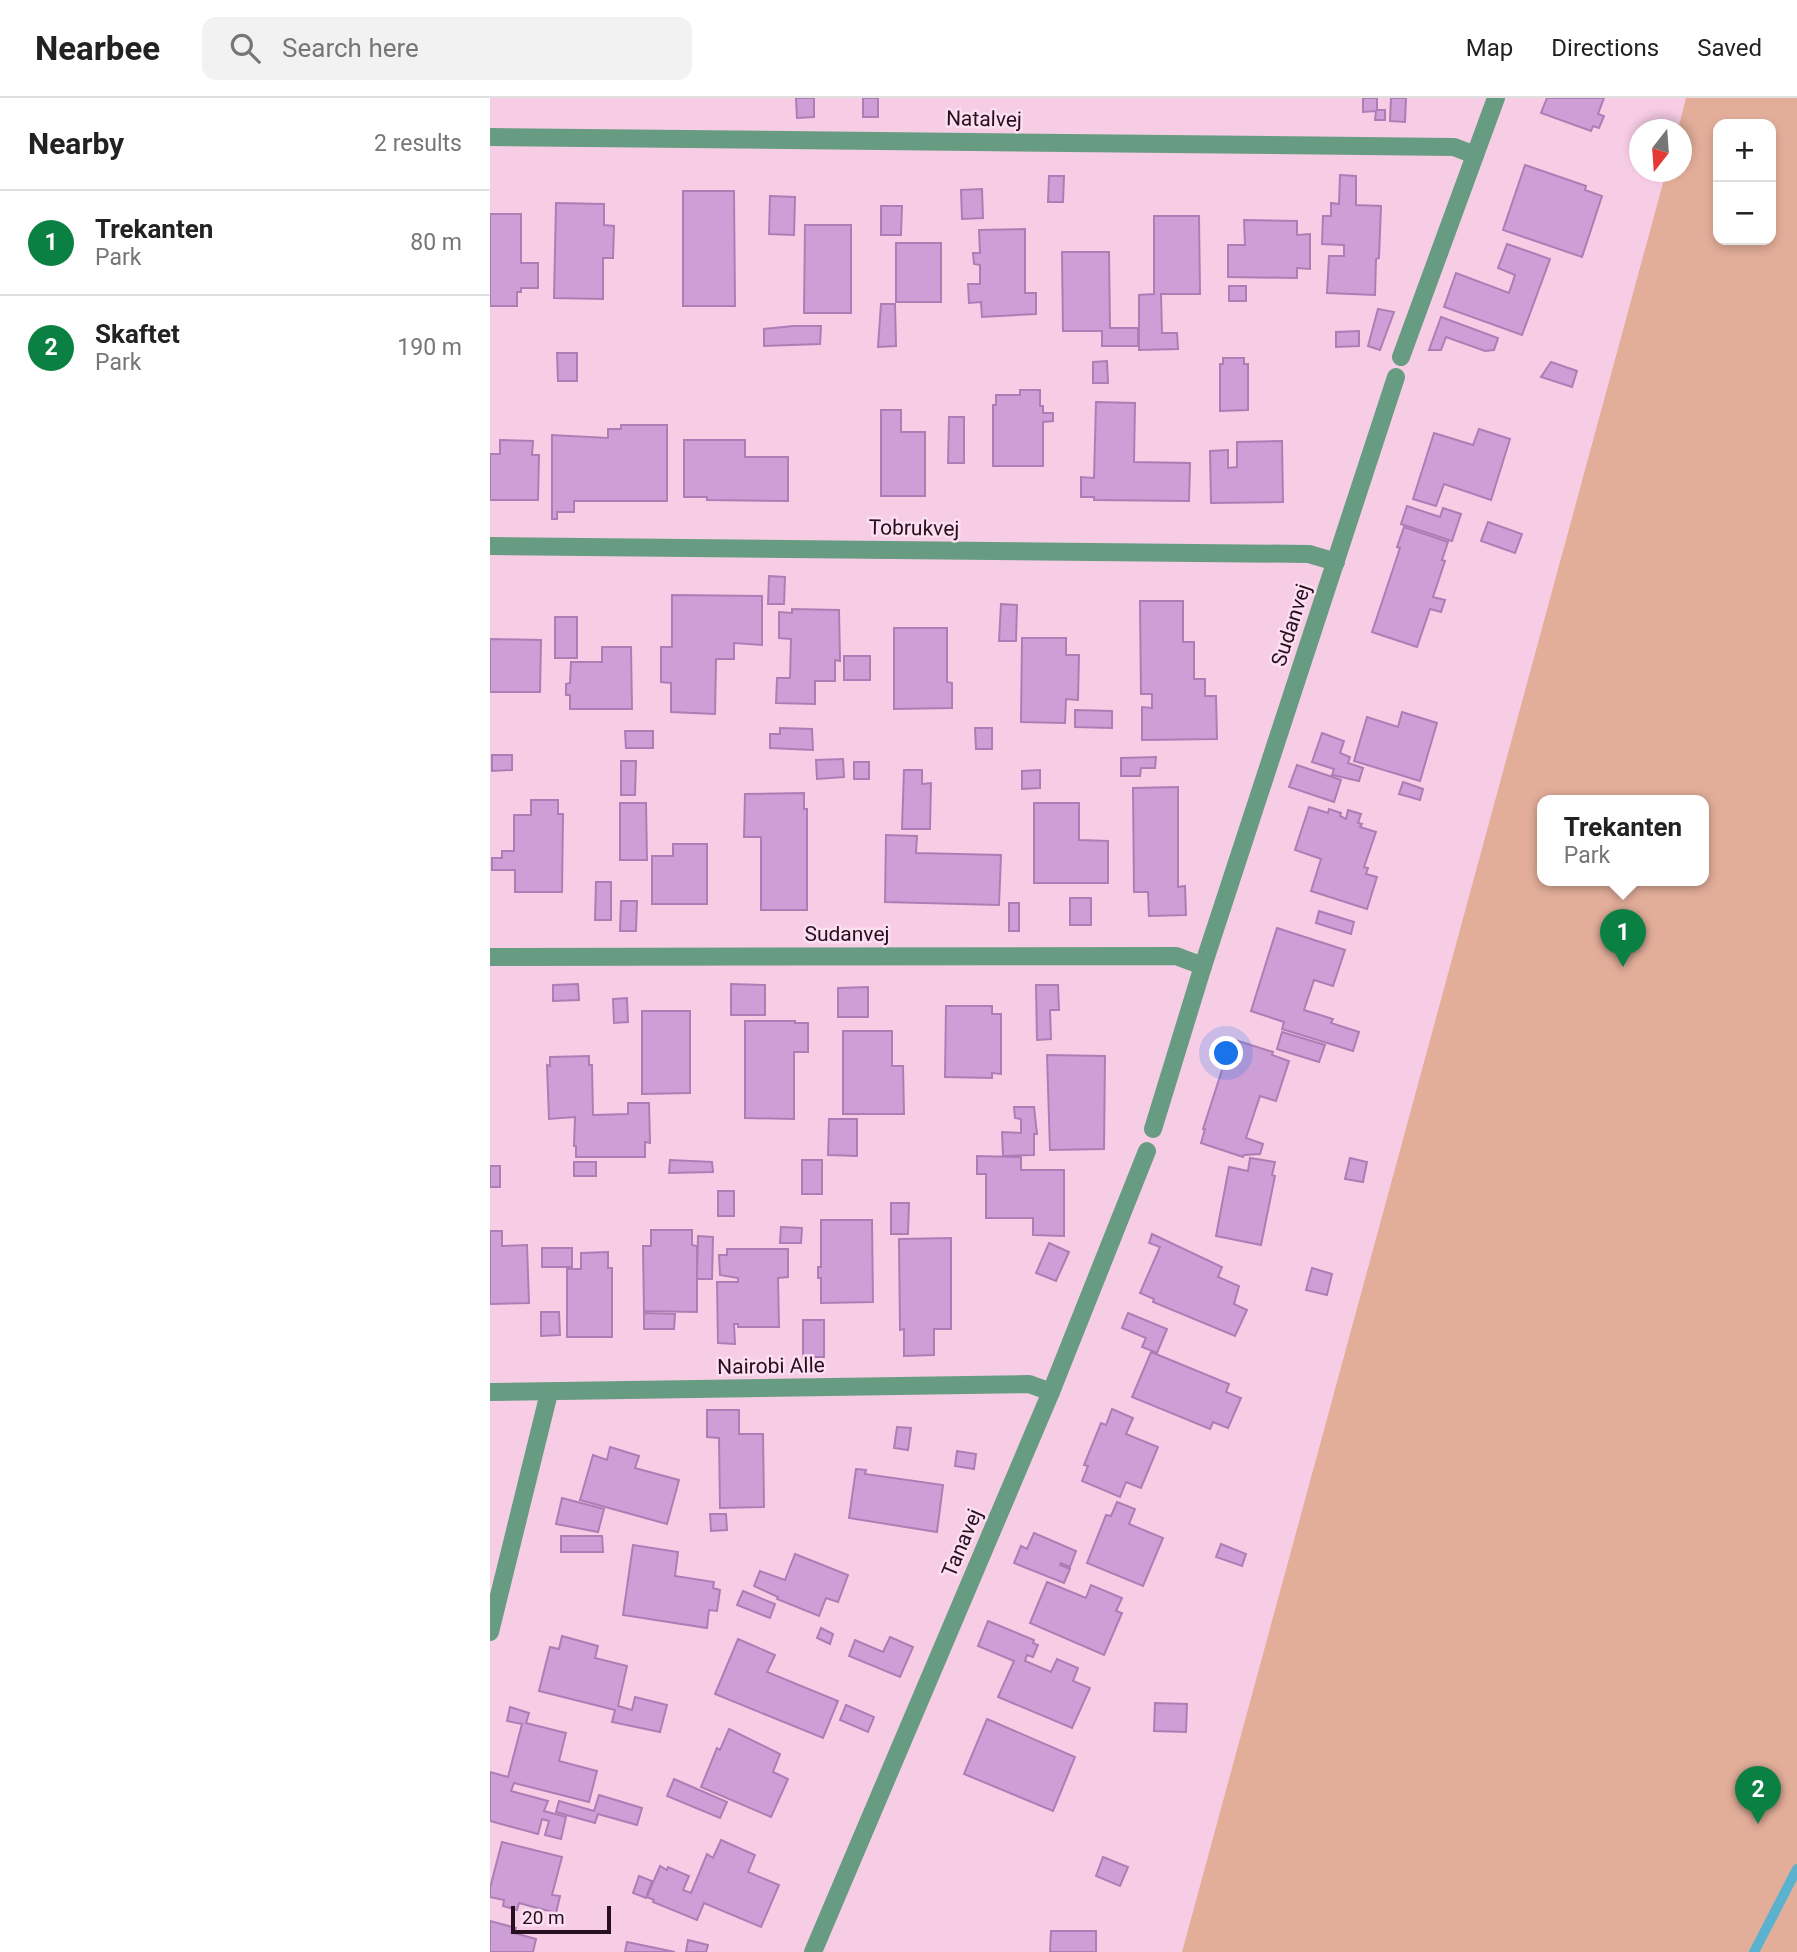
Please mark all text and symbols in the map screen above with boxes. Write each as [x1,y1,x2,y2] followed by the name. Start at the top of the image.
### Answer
[202,17,692,80] search box
[35,29,160,68] text: Nearbee
[226,29,264,67] icon: search
[282,33,419,63] text: Search here
[1466,34,1513,62] text: Map
[1551,34,1659,62] text: Directions
[1697,34,1762,62] text: Saved
[946,106,1022,132] street label: Natalvej
[1629,119,1692,182] north arrow
[1713,119,1776,245] map controls
[1713,119,1776,182] button: +
[28,126,124,161] text: Nearby
[374,130,462,157] text: 2 results
[1713,182,1776,245] button: −
[95,214,213,244] text: Trekanten
[44,229,58,256] text: 1
[410,229,462,256] text: 80 m
[95,244,141,271] text: Park
[95,319,180,349] text: Skaftet
[44,334,58,361] text: 2
[397,334,462,361] text: 190 m
[95,349,141,376] text: Park
[868,515,960,541] street label: Tobrukvej
[1266,581,1316,669] street label: Sudanvej
[1537,795,1709,886] popup
[1564,812,1682,842] text: Trekanten
[1564,842,1610,869] text: Park
[1600,909,1646,967] pin: 1
[804,922,890,946] street label: Sudanvej
[1209,1036,1243,1070] your location
[717,1353,825,1379] street label: Nairobi Alle
[937,1505,987,1581] street label: Tanavej
[1735,1766,1781,1824] pin: 2
[511,1903,611,1935] scale bar
[522,1906,565,1929] text: 20 m

